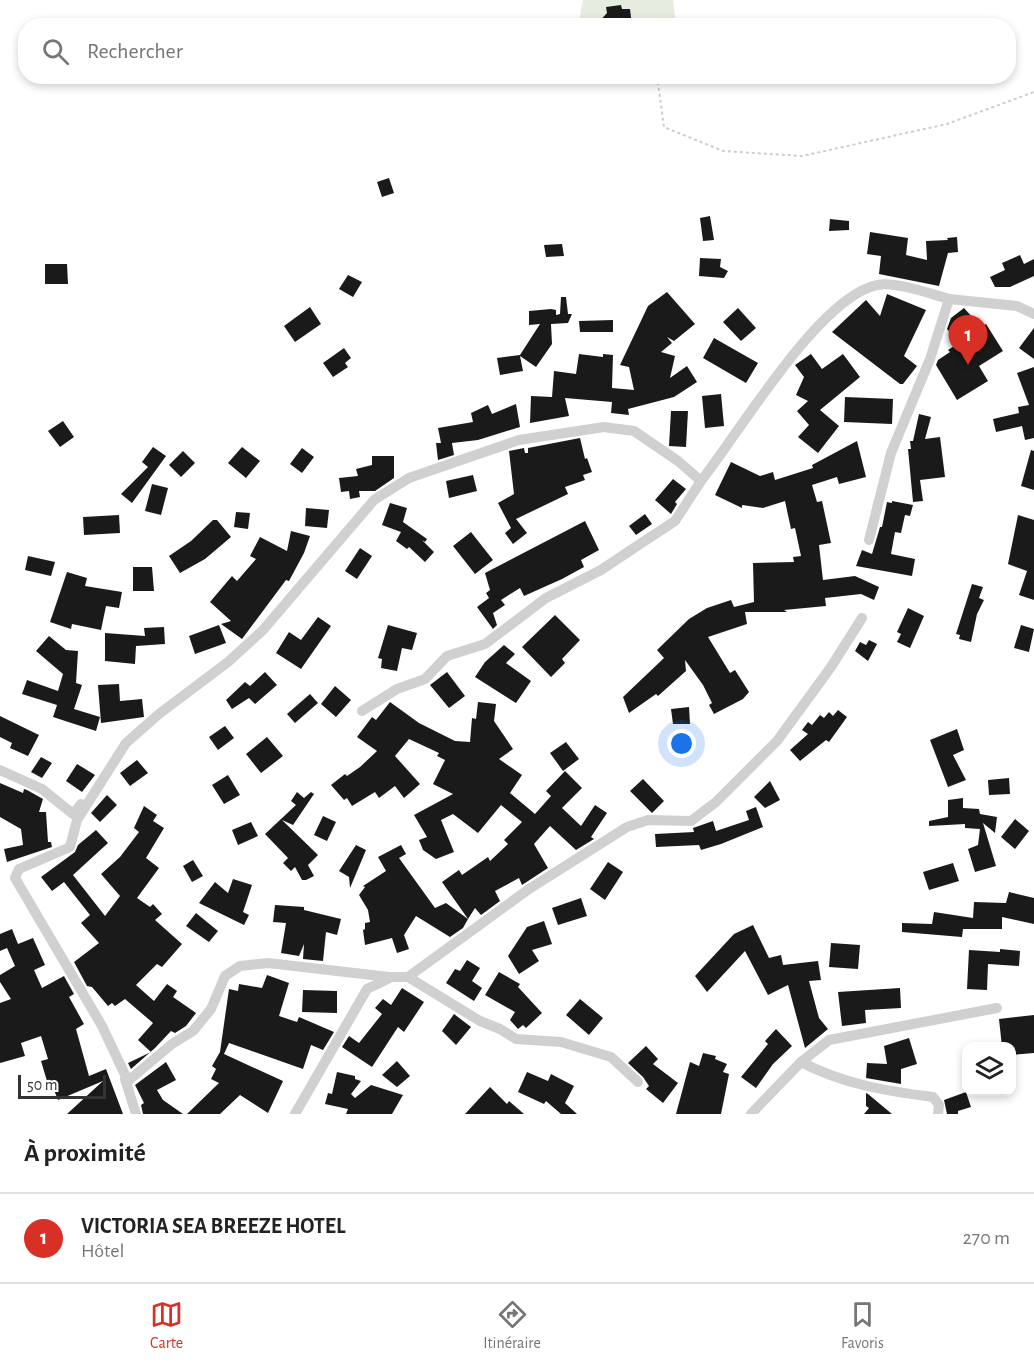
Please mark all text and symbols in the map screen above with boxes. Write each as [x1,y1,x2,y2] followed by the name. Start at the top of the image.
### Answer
[18,18,1016,84] search box
[39,35,72,68] icon: search
[87,40,183,62] text: Rechercher
[948,316,988,365] pin: 1
[667,729,696,758] your location
[962,1042,1016,1096] map controls
[962,1042,1016,1096] button: layers
[18,1072,106,1100] scale bar
[27,1077,58,1093] text: 50 m
[24,1140,146,1166] text: À proximité
[81,1215,346,1237] text: VICTORIA SEA BREEZE HOTEL
[40,1228,47,1248] text: 1
[963,1228,1010,1248] text: 270 m
[81,1241,124,1261] text: Hôtel
[150,1298,183,1353] tab: Carte
[483,1298,541,1353] tab: Itinéraire
[841,1298,884,1353] tab: Favoris

